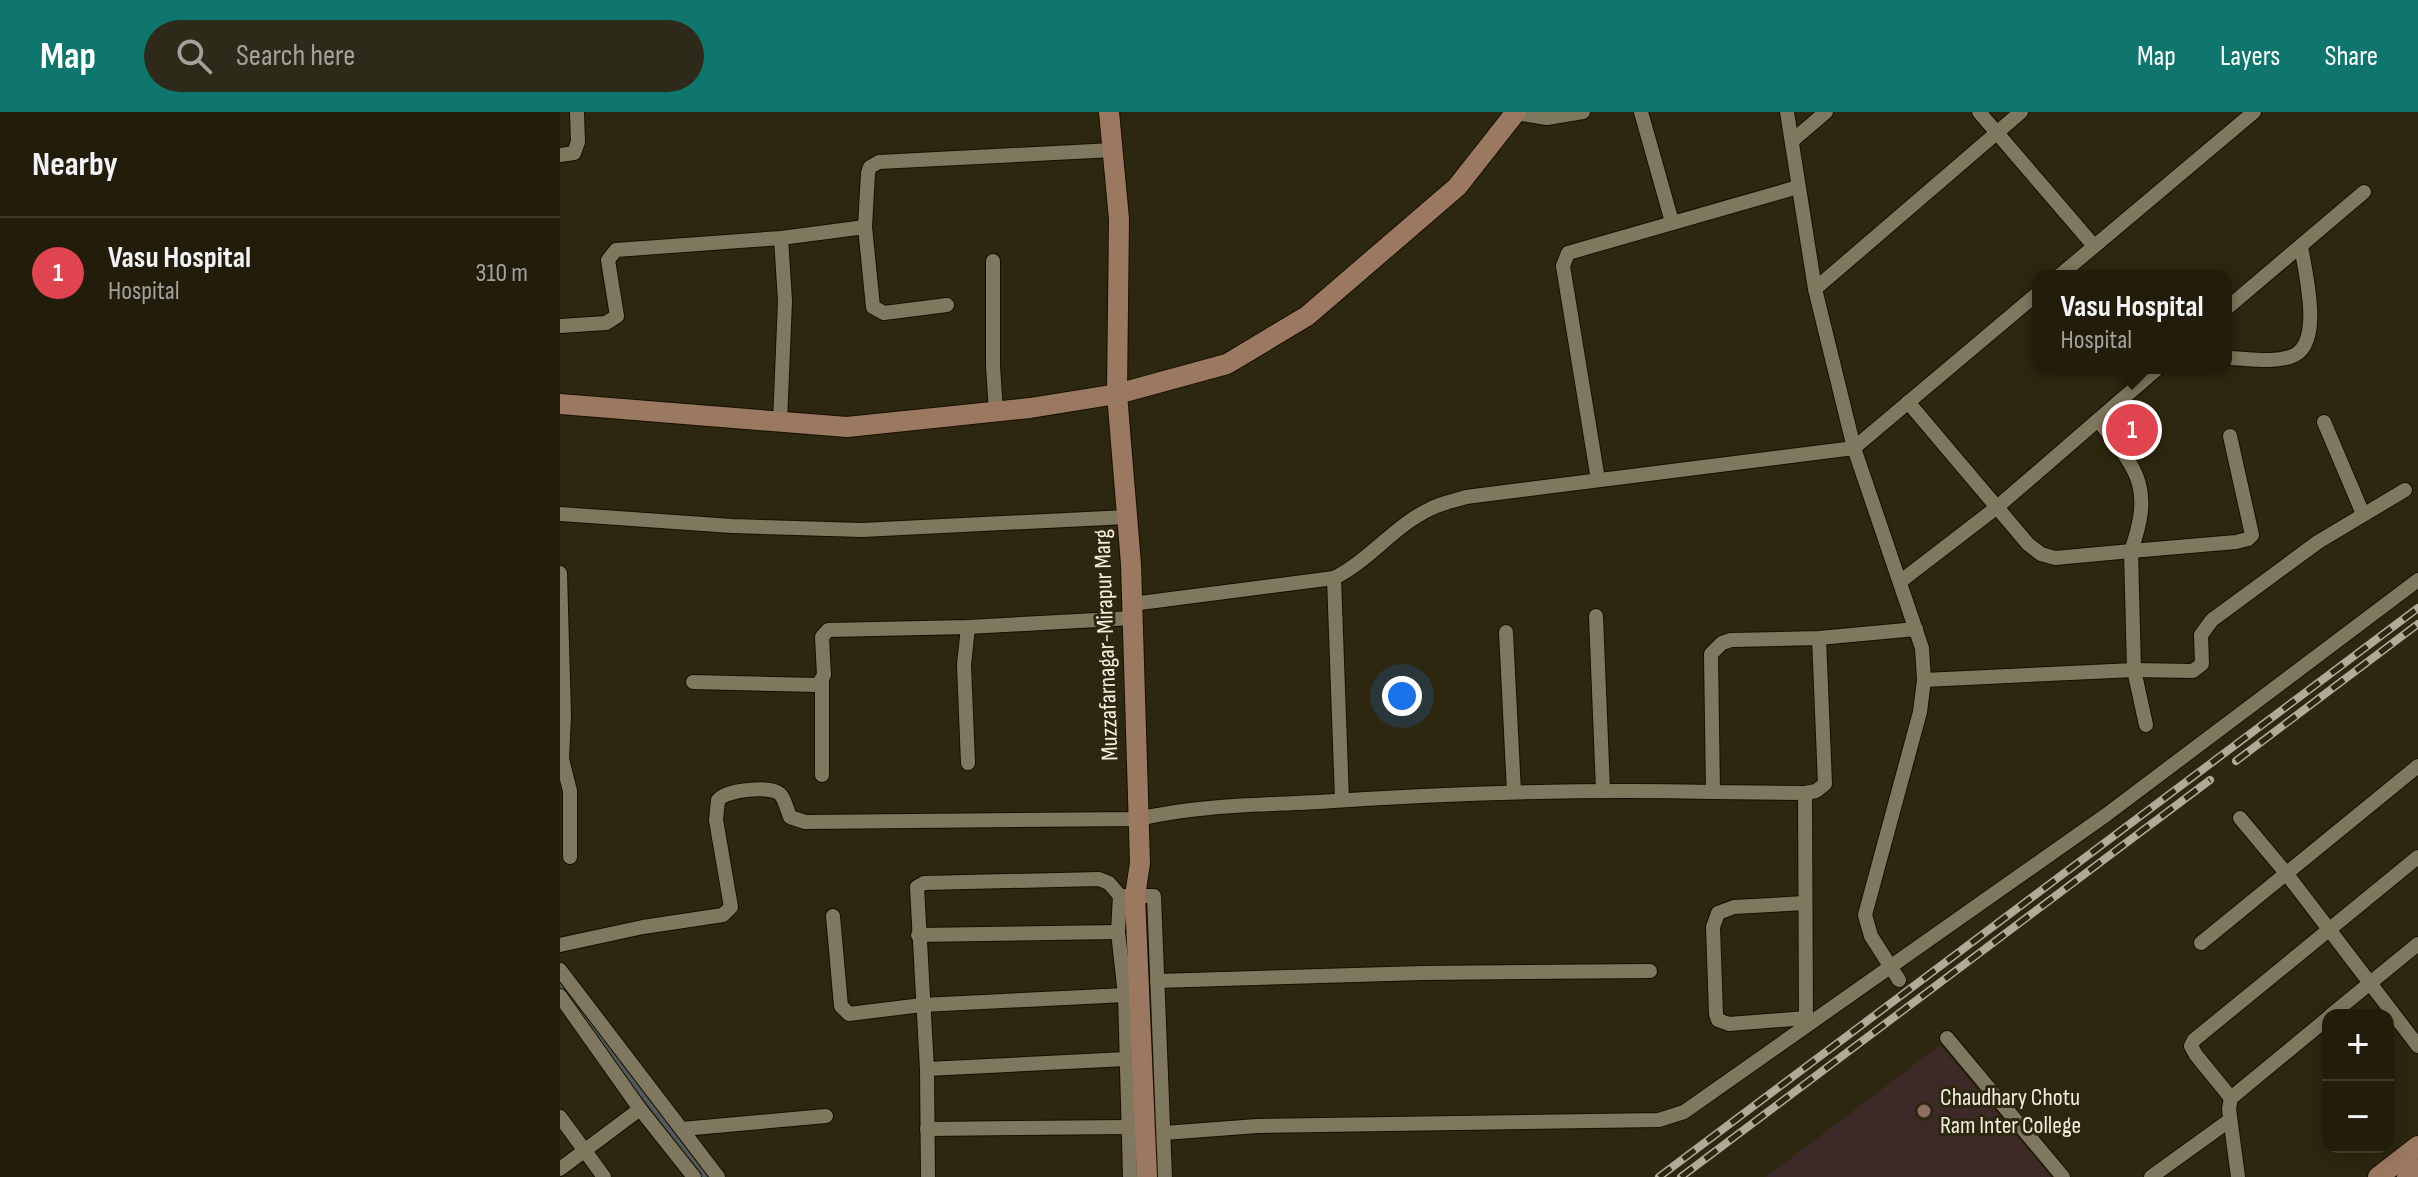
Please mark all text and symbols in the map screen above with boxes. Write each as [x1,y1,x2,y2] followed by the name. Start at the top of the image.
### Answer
[144,20,704,92] search box
[40,34,96,79] text: Map
[172,34,216,78] icon: search
[236,38,355,74] text: Search here
[2137,40,2176,73] text: Map
[2220,40,2280,73] text: Layers
[2324,40,2378,73] text: Share
[32,144,118,185] text: Nearby
[108,240,251,276] text: Vasu Hospital
[53,258,63,289] text: 1
[476,258,528,289] text: 310 m
[2032,270,2232,374] popup
[108,276,180,307] text: Hospital
[2060,289,2204,325] text: Vasu Hospital
[2060,325,2132,356] text: Hospital
[2106,400,2158,460] pin: 1
[1087,529,1125,761] street label: Muzzafarnagar-Mirapur Marg
[1382,676,1422,716] your location
[2322,1009,2394,1153] map controls
[2322,1009,2394,1081] button: +
[2322,1081,2394,1153] button: −
[1940,1083,2081,1140] place label: Chaudhary Chotu Ram Inter College
[1915,1102,1933,1120] marker: Chaudhary Chotu Ram Inter College

